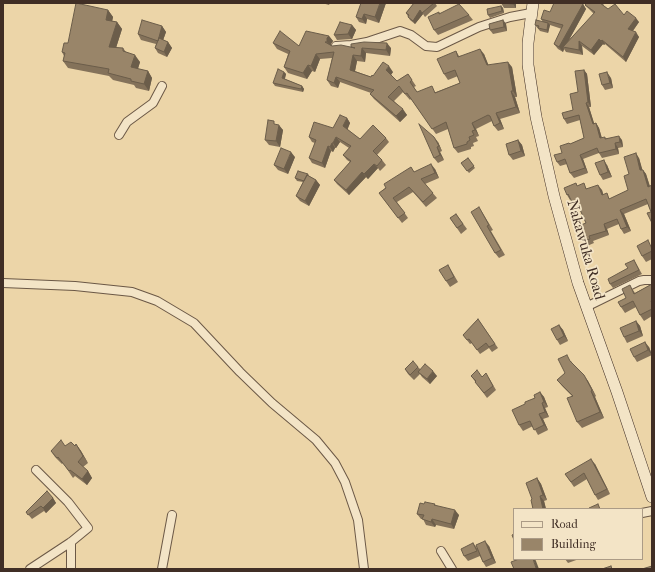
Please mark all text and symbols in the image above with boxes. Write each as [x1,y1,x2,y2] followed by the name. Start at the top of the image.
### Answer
[562,198,608,302] street label: Nakawuka Road
[513,508,643,560] legend
[551,517,578,531] text: Road
[551,537,596,551] text: Building

